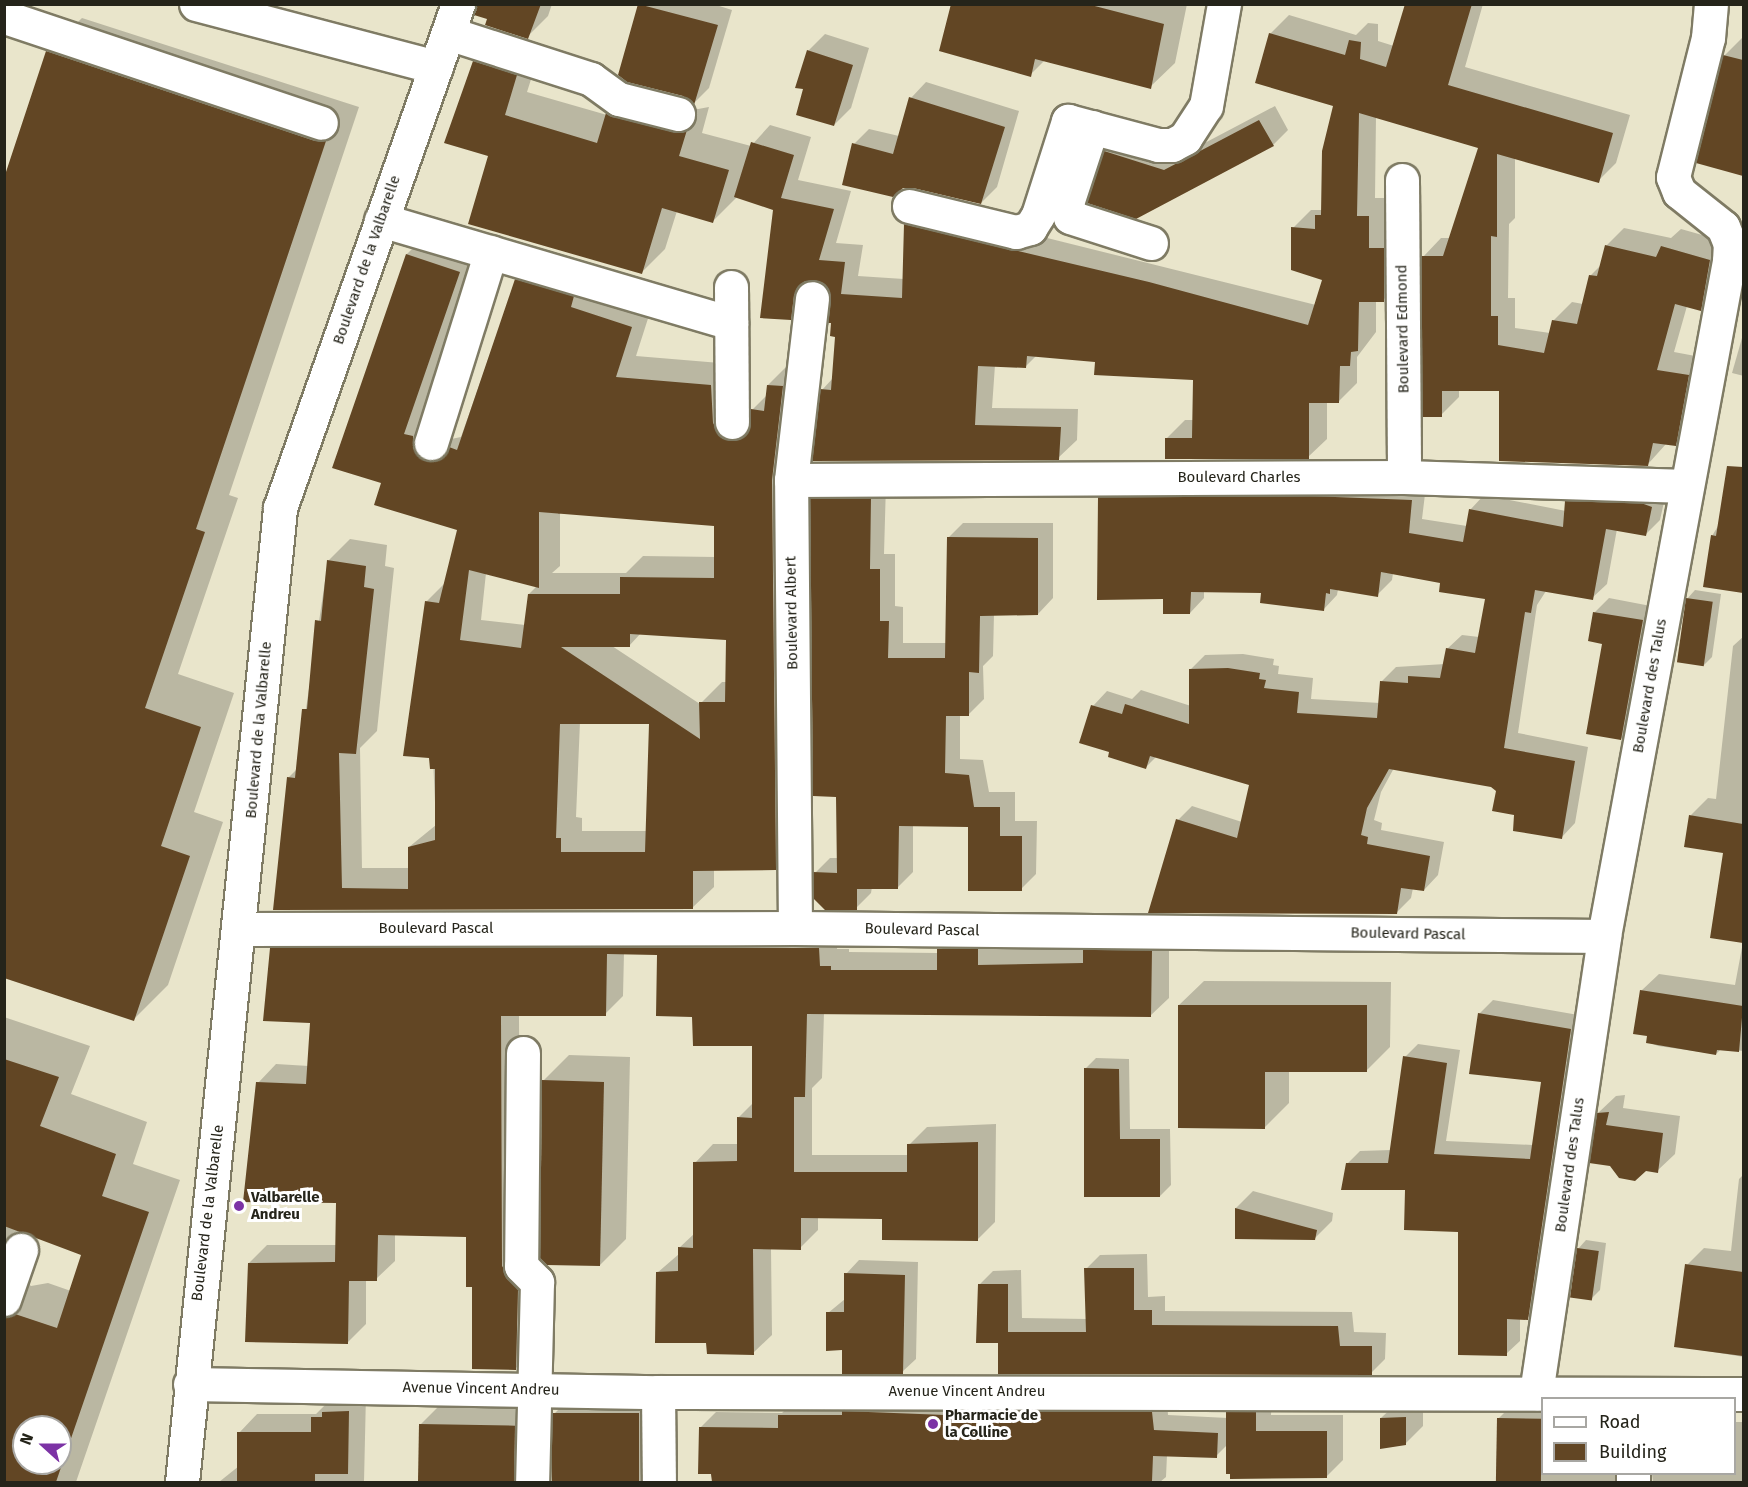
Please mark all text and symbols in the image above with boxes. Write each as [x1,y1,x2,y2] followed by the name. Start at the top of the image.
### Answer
[330,173,404,347] street label: Boulevard de la Valbarelle
[1393,265,1413,393] street label: Boulevard Edmond
[1177,469,1301,487] street label: Boulevard Charles
[782,556,802,670] street label: Boulevard Albert
[1629,618,1671,754] street label: Boulevard des Talus
[242,641,276,819] street label: Boulevard de la Valbarelle
[379,920,493,938] street label: Boulevard Pascal
[864,920,980,940] street label: Boulevard Pascal
[1350,924,1466,944] street label: Boulevard Pascal
[1552,1096,1588,1234] street label: Boulevard des Talus
[188,1124,228,1302] street label: Boulevard de la Valbarelle
[251,1188,319,1223] place label: Valbarelle Andreu
[232,1199,246,1213] marker: Valbarelle Andreu
[402,1379,560,1399] street label: Avenue Vincent Andreu
[889,1383,1045,1401] street label: Avenue Vincent Andreu
[1541,1397,1736,1475] legend
[945,1406,1038,1441] place label: Pharmacie de la Colline
[1599,1411,1641,1433] text: Road
[12,1415,72,1475] north arrow
[926,1417,940,1431] marker: Pharmacie de la Colline
[16,1431,37,1447] text: N
[1599,1441,1666,1463] text: Building

